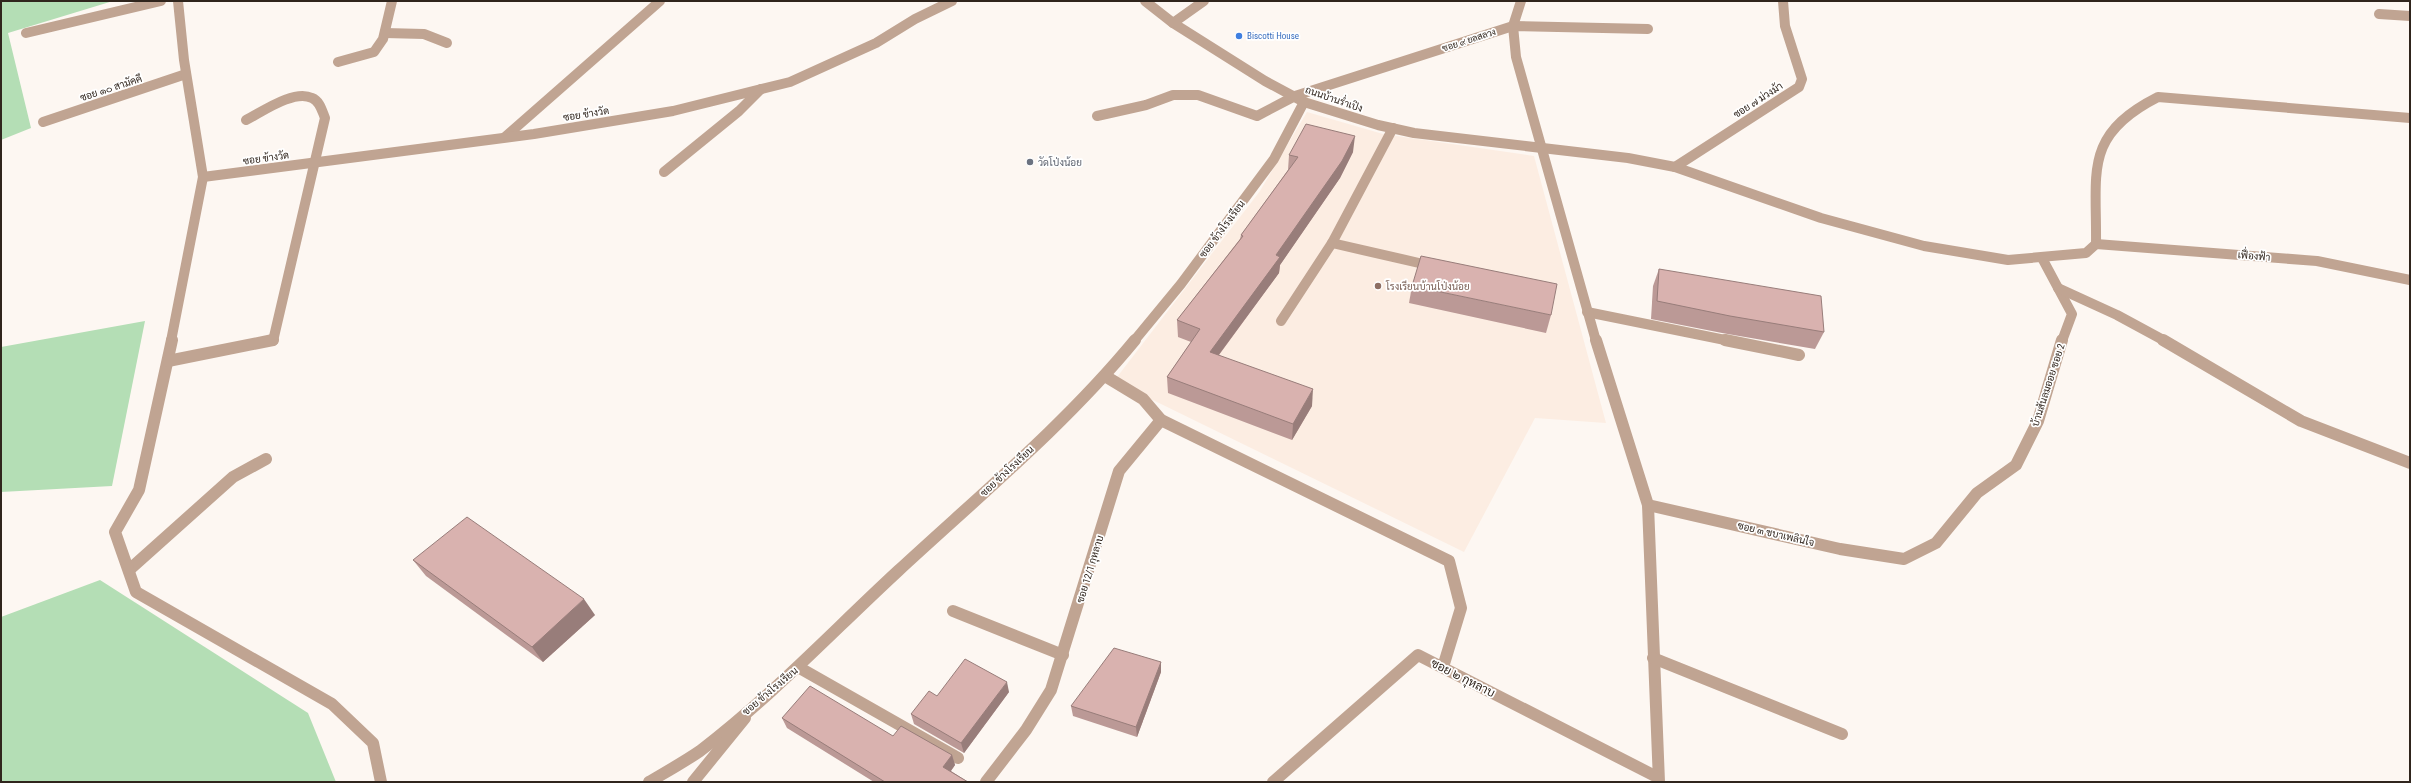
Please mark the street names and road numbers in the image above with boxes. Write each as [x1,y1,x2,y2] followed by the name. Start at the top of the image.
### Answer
[1441,27,1497,53] street label: ซอย ๙ ยลสลวง
[78,72,143,103] street label: ซอย ๑๐ สามัคคี
[1731,79,1785,120] street label: ซอย ๗ ม่วงม้า
[1304,81,1365,114] street label: ถนนบ้านร่ำเปิง
[562,104,610,123] street label: ซอย ข้างวัด
[242,148,290,167] street label: ซอย ข้างวัด
[1196,198,1247,260] street label: ซอย ข้างโรงเรียน
[2237,246,2271,263] street label: เฟื่องฟ้า
[2028,342,2067,428] street label: บ้านสันลมออย ซอย 2
[977,443,1036,498] street label: ซอย ข้างโรงเรียน
[1737,519,1816,548] street label: ซอย ๓ ชบาเพลินใจ
[1074,534,1107,605] street label: ซอย 12/1 กุหลาบ
[1428,656,1497,702] street label: ซอย ๒ กุหลาบ
[740,664,800,717] street label: ซอย ข้างโรงเรียน

